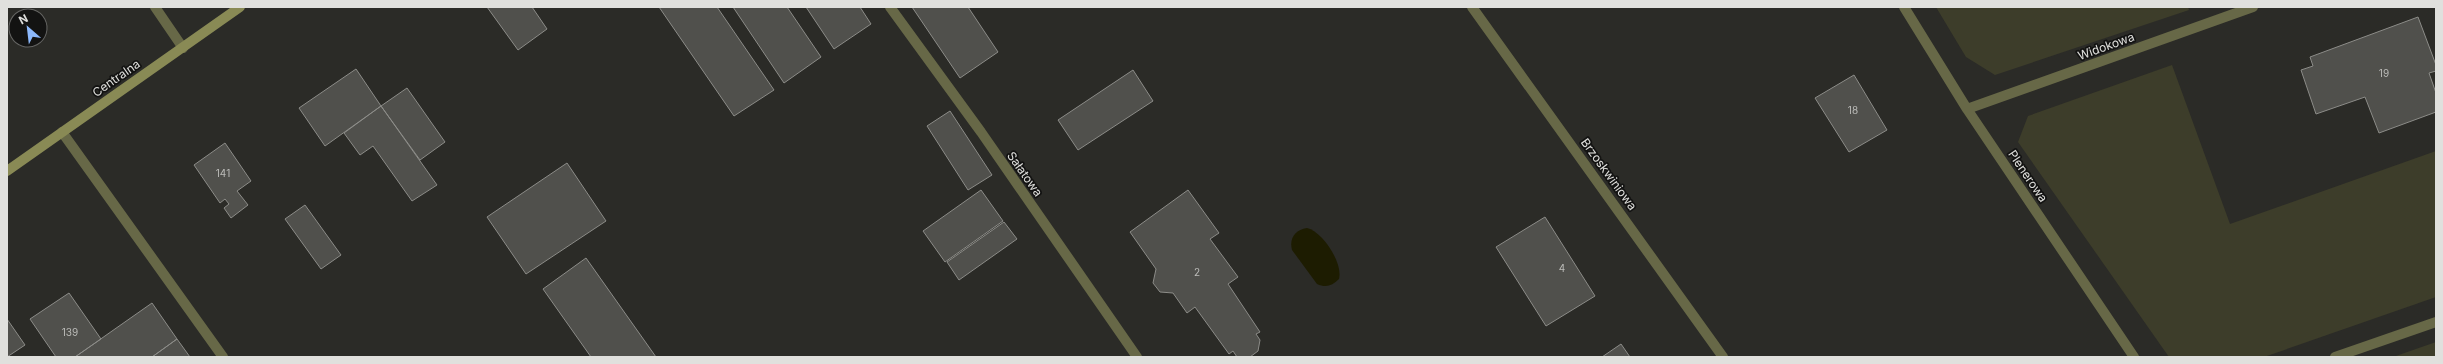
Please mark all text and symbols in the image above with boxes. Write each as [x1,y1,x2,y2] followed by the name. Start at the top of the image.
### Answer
[8,8,48,48] north arrow
[16,11,30,27] text: N
[2076,29,2136,63] street label: Widokowa
[89,56,143,100] street label: Centralna
[2379,67,2389,79] house number: 19
[1848,104,1858,116] house number: 18
[1578,135,1640,213] street label: Brzoskwiniowa
[2005,147,2051,205] street label: Plenerowa
[1004,149,1046,199] street label: Sałatowa
[216,167,230,179] house number: 141
[1559,262,1565,274] house number: 4
[1194,266,1200,278] house number: 2
[62,326,78,338] house number: 139

